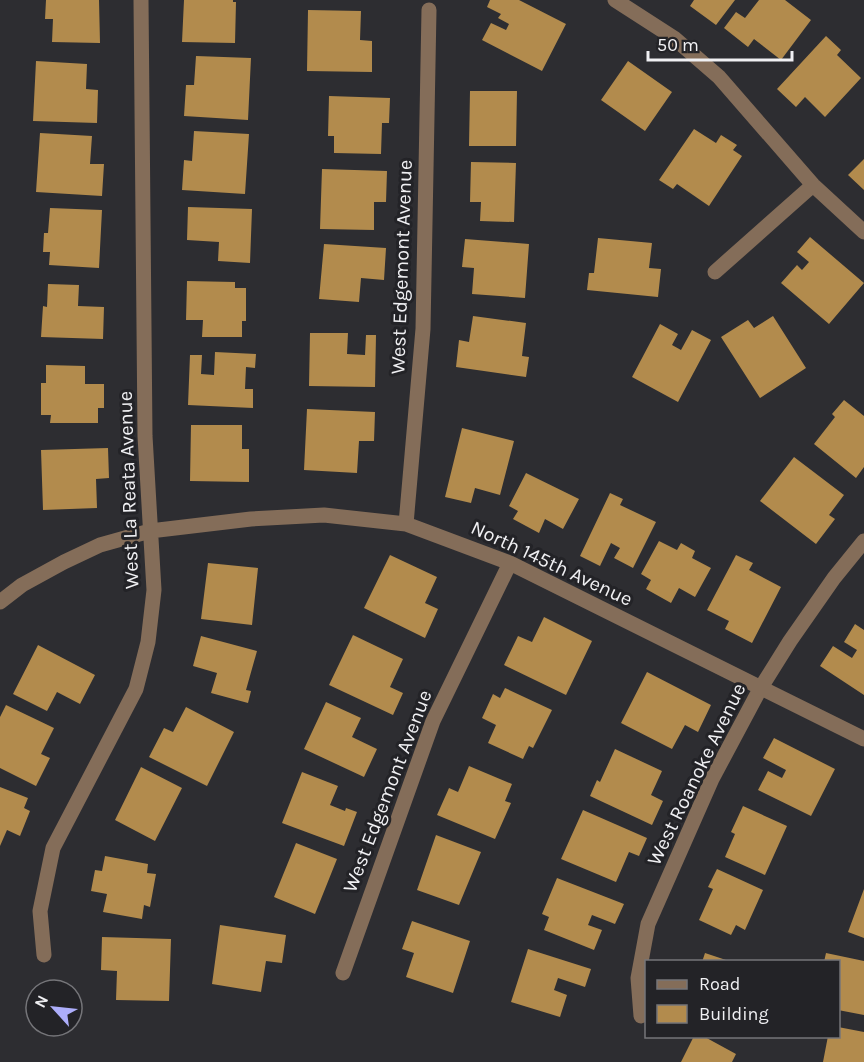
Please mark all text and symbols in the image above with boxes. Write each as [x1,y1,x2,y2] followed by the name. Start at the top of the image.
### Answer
[648,24,792,62] scale bar
[657,34,699,56] text: 50 m
[386,159,417,375] street label: West Edgemont Avenue
[114,391,143,589] street label: West La Reata Avenue
[467,516,636,611] street label: North 145th Avenue
[642,679,751,869] street label: West Roanoke Avenue
[338,687,437,896] street label: West Edgemont Avenue
[645,960,840,1038] legend
[699,973,740,995] text: Road
[24,978,84,1038] north arrow
[30,992,52,1011] text: N
[699,1003,769,1025] text: Building

